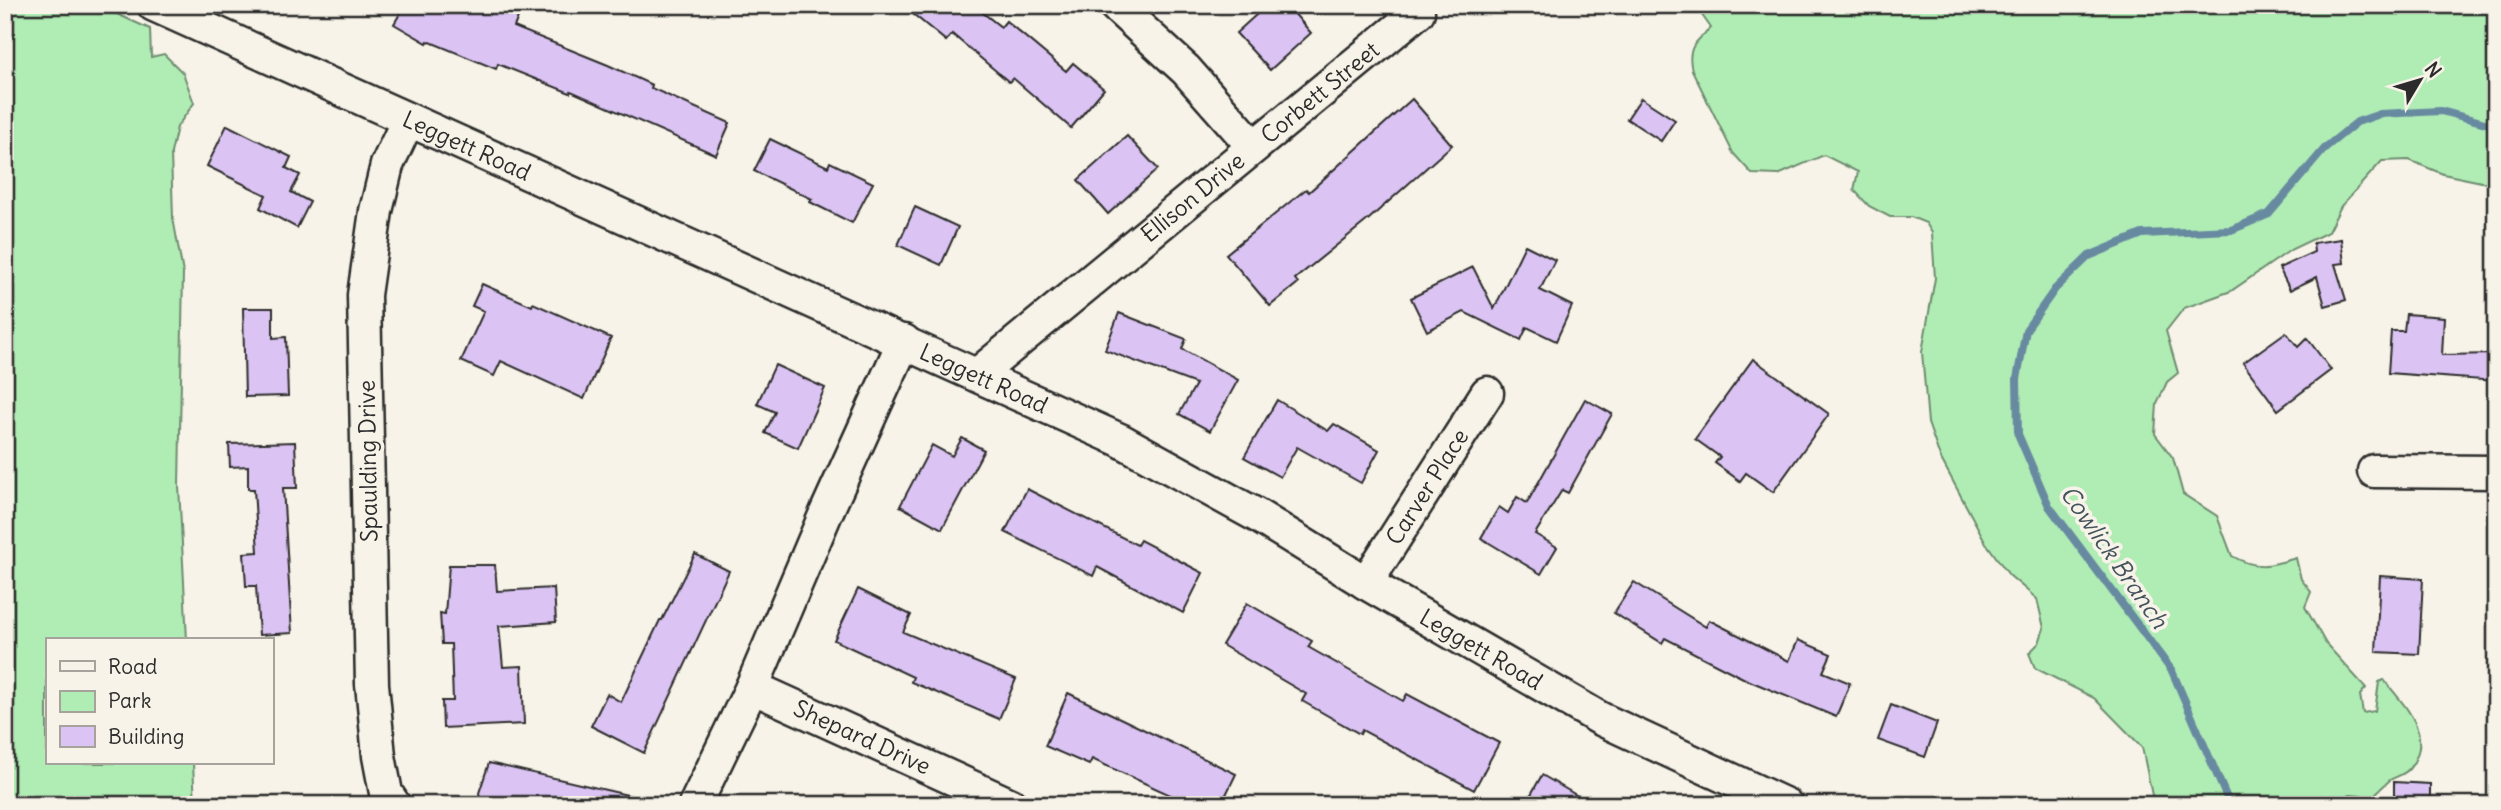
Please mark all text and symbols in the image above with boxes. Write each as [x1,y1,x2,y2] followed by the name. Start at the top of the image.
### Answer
[1255,35,1385,149] street label: Corbett Street
[2386,46,2456,116] north arrow
[2420,57,2447,82] text: N
[398,104,536,187] street label: Leggett Road
[1135,146,1250,248] street label: Ellison Drive
[915,337,1053,420] street label: Leggett Road
[352,380,383,542] street label: Spaulding Drive
[1379,423,1474,550] street label: Carver Place
[2054,479,2176,635] water label: Cowlick Branch
[1415,602,1548,696] street label: Leggett Road
[46,638,273,764] legend
[108,653,157,680] text: Road
[108,687,151,714] text: Park
[789,693,935,780] street label: Shepard Drive
[108,723,184,750] text: Building

